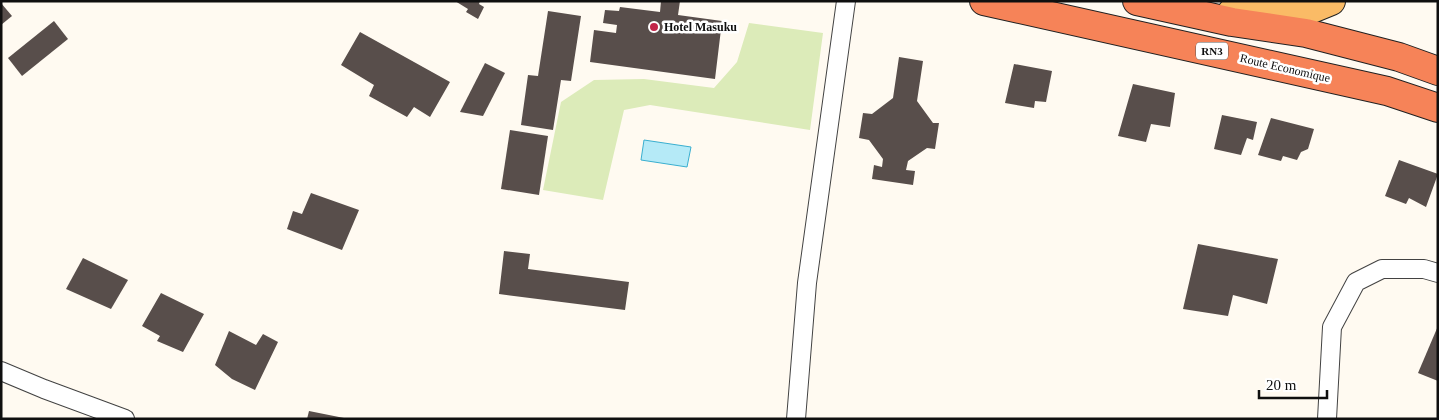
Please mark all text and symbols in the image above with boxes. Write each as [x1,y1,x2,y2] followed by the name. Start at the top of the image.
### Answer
[664,20,737,34] place label: Hotel Masuku
[648,21,660,33] marker: Hotel Masuku
[1196,42,1228,59] road number: RN3
[1238,51,1332,85] street label: Route Economique
[1259,368,1326,400] scale bar
[1266,377,1297,393] text: 20 m

